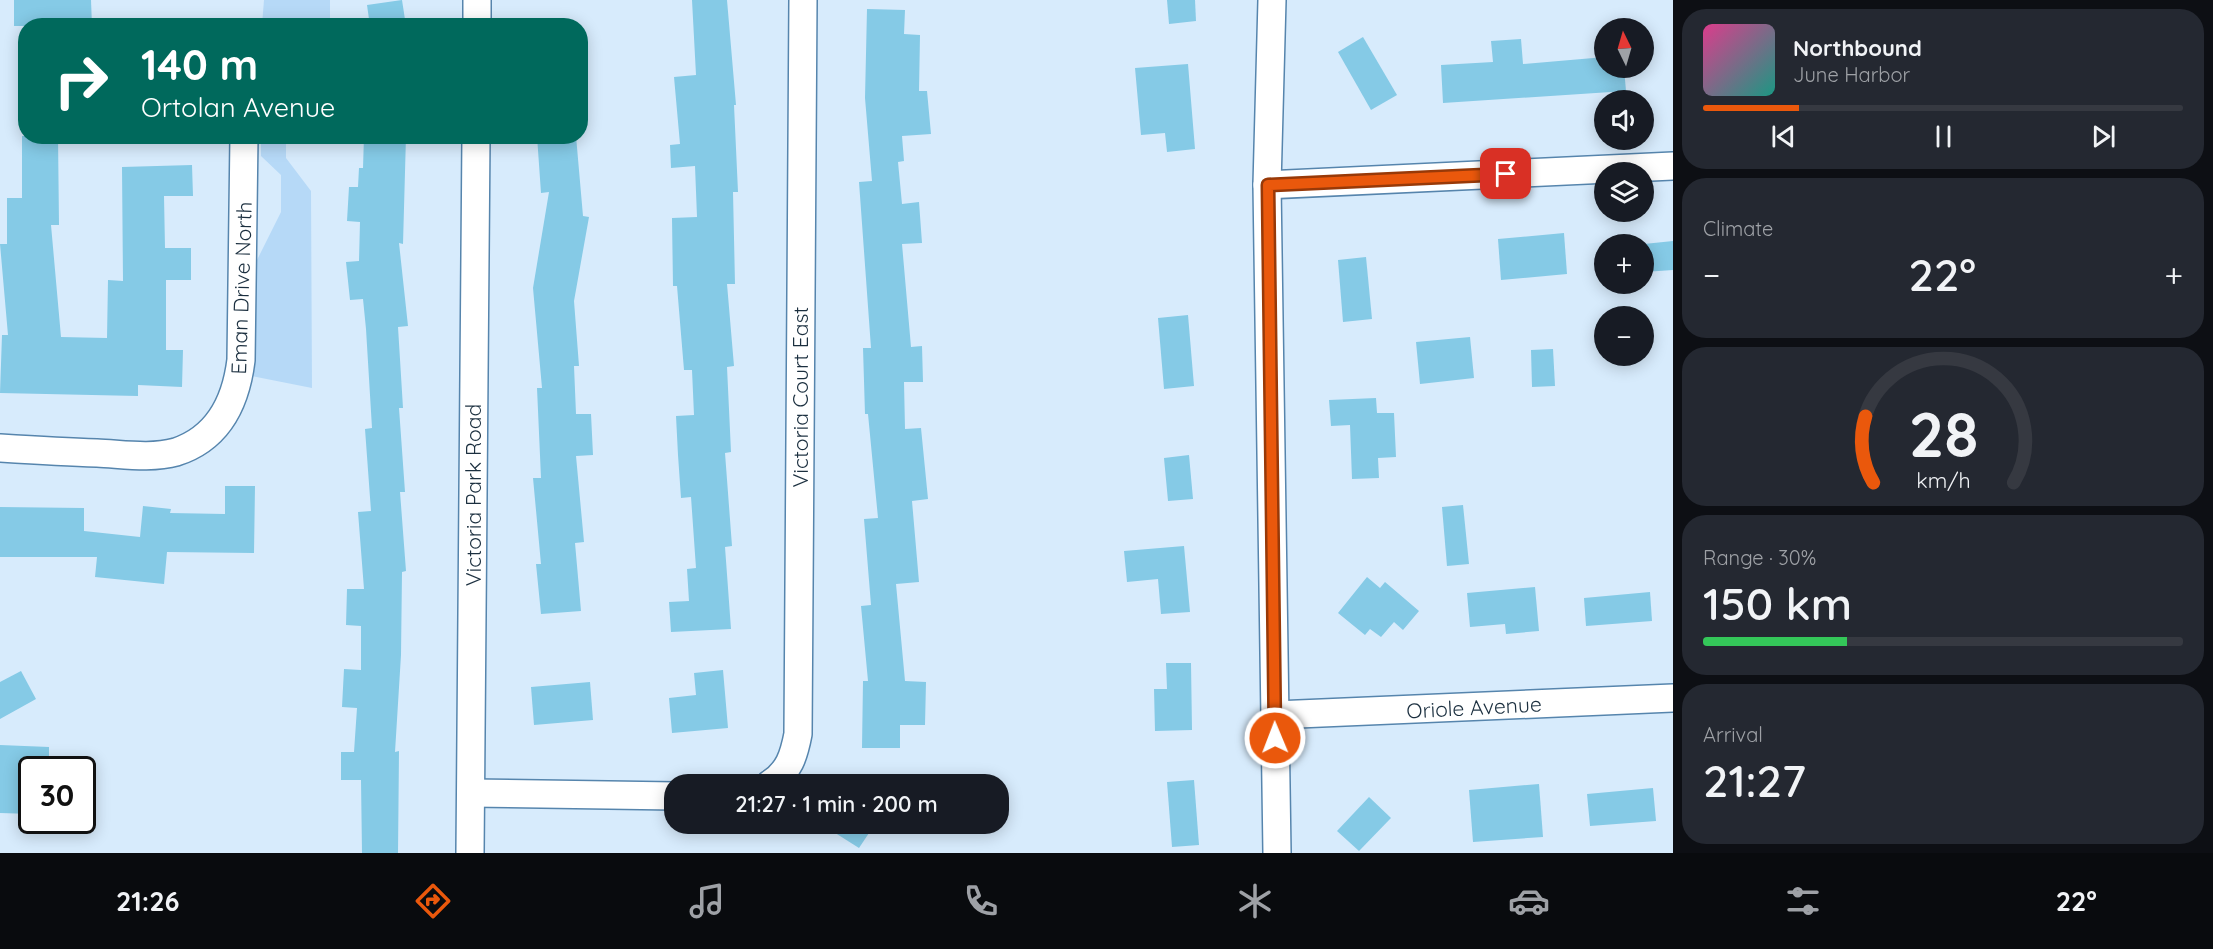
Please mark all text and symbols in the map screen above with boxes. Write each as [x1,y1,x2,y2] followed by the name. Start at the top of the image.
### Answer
[1594,18,1654,78] north arrow
[1594,18,1654,366] map controls
[1793,34,1922,62] text: Northbound
[141,38,258,91] text: 140 m
[42,42,120,120] icon: right
[1793,62,1910,87] text: June Harbor
[141,90,335,124] text: Ortolan Avenue
[1594,90,1654,150] button: sound
[1767,120,1800,153] icon: previous
[1927,120,1960,153] icon: pause
[2087,120,2120,153] icon: next
[1480,148,1531,199] pin
[1489,157,1522,190] icon: arrive
[1594,162,1654,222] button: layers
[225,201,257,375] street label: Eman Drive North
[1703,216,1773,241] text: Climate
[1594,234,1654,294] button: +
[1909,246,1976,302] text: 22°
[1703,254,1720,295] text: −
[2164,254,2183,295] text: +
[1594,306,1654,366] button: −
[787,307,813,487] street label: Victoria Court East
[1908,396,1978,474] text: 28
[460,404,486,586] street label: Victoria Park Road
[1916,468,1970,494] text: km/h
[1703,545,1816,570] text: Range · 30%
[1703,575,1852,631] text: 150 km
[1406,690,1542,724] street label: Oriole Avenue
[1243,706,1307,770] position arrow
[1703,722,1763,747] text: Arrival
[1703,752,1806,808] text: 21:27
[18,756,96,834] speed limit sign: 30
[735,790,938,818] text: 21:27 · 1 min · 200 m
[412,880,454,922] icon: directions
[686,880,728,922] icon: music
[960,880,1002,922] icon: phone
[1234,880,1276,922] icon: climate
[1508,880,1550,922] icon: car
[1782,880,1824,922] icon: filters
[116,884,180,918] text: 21:26
[2056,884,2097,918] text: 22°

